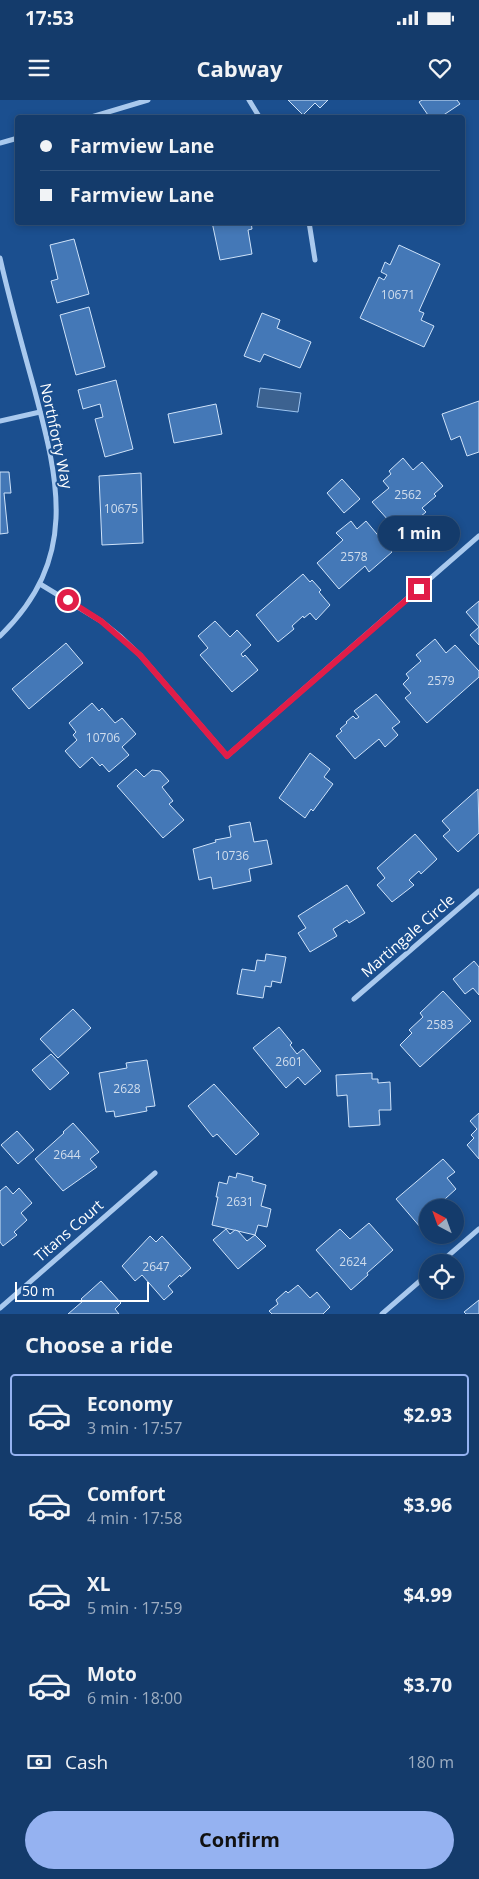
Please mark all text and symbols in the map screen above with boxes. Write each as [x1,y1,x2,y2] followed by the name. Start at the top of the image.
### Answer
[25,5,74,31] text: 17:53
[197,53,282,83] text: Cabway
[25,54,53,82] icon: menu
[426,54,454,82] icon: heart
[70,133,214,159] text: Farmview Lane
[70,182,214,208] text: Farmview Lane
[381,286,415,303] house number: 10671
[36,381,78,491] street label: Northforty Way
[394,486,422,503] house number: 2562
[104,500,138,517] house number: 10675
[378,516,460,552] callout: 1 min
[397,522,441,544] text: 1 min
[340,548,368,565] house number: 2578
[408,578,430,600] route end
[57,589,79,611] route start
[427,672,455,689] house number: 2579
[86,729,120,746] house number: 10706
[215,847,249,864] house number: 10736
[356,889,458,981] street label: Martingale Circle
[426,1016,454,1033] house number: 2583
[275,1053,303,1070] house number: 2601
[113,1080,141,1097] house number: 2628
[53,1146,81,1163] house number: 2644
[226,1193,254,1210] house number: 2631
[30,1195,107,1266] street label: Titans Court
[419,1199,464,1244] north arrow
[419,1199,464,1299] map controls
[339,1253,367,1270] house number: 2624
[419,1254,464,1299] button: locate
[142,1258,170,1275] house number: 2647
[15,1279,149,1302] scale bar
[22,1281,55,1300] text: 50 m
[25,1329,173,1359] text: Choose a ride
[87,1391,173,1417] text: Economy
[27,1393,72,1438] icon: car
[403,1402,452,1428] text: $2.93
[87,1417,182,1439] text: 3 min · 17:57
[87,1481,166,1507] text: Comfort
[27,1483,72,1528] icon: car
[403,1492,452,1518] text: $3.96
[87,1507,182,1529] text: 4 min · 17:58
[87,1571,110,1597] text: XL
[27,1573,72,1618] icon: car
[403,1582,452,1608] text: $4.99
[87,1597,182,1619] text: 5 min · 17:59
[87,1661,137,1687] text: Moto
[27,1663,72,1708] icon: car
[403,1672,452,1698] text: $3.70
[87,1687,182,1709] text: 6 min · 18:00
[25,1748,53,1776] icon: cash
[65,1749,108,1775] text: Cash
[408,1751,454,1773] text: 180 m
[25,1811,454,1869] button: Confirm

